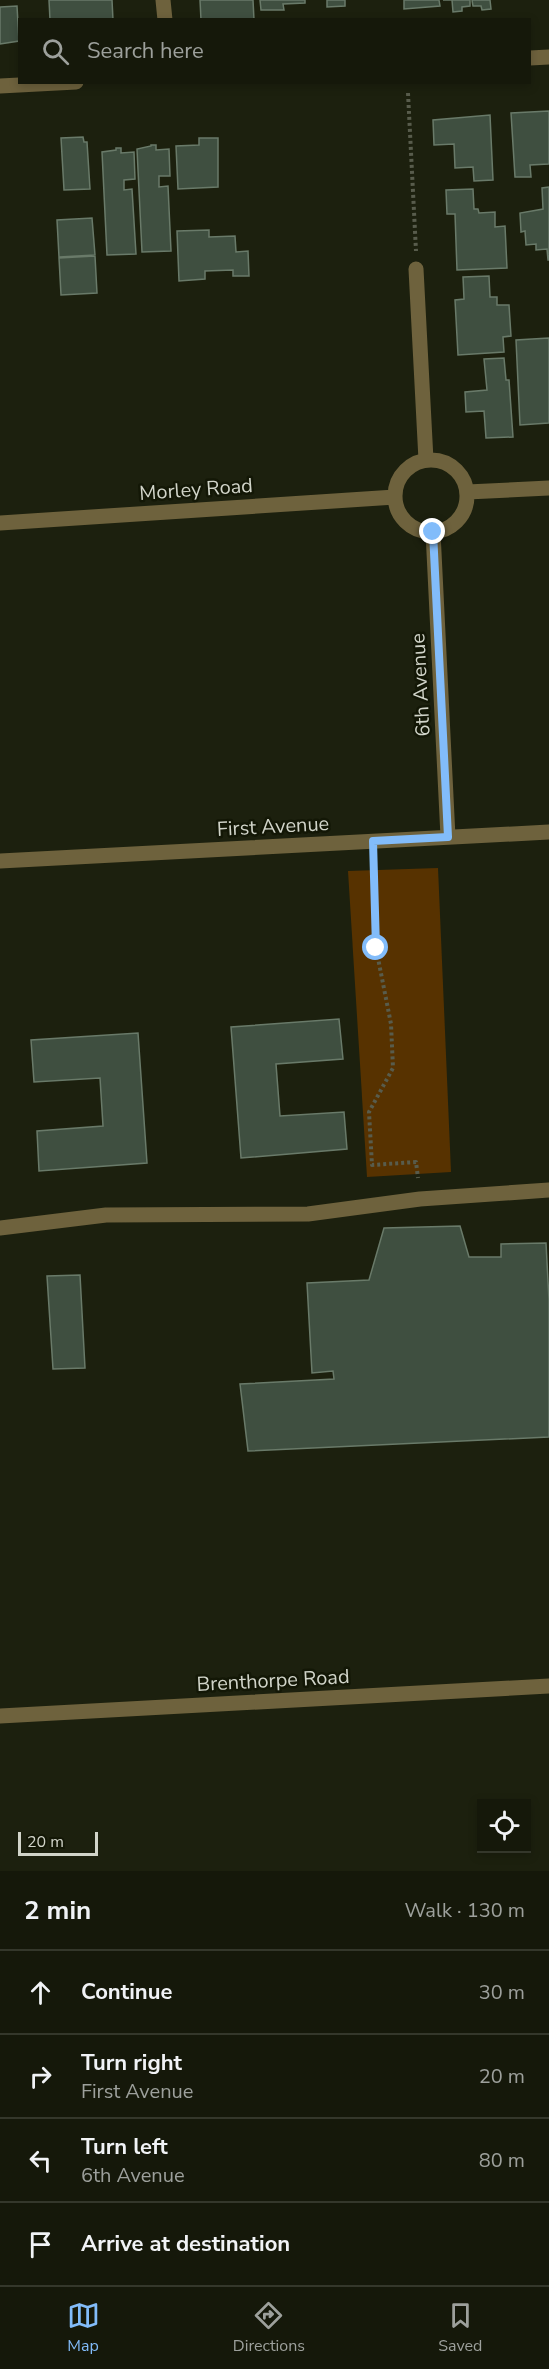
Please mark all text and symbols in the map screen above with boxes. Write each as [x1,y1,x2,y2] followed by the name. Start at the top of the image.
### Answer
[18,18,531,84] search box
[39,35,72,68] icon: search
[87,36,204,66] text: Search here
[138,472,254,507] street label: Morley Road
[419,518,445,544] route end
[404,633,437,737] street label: 6th Avenue
[216,810,330,843] street label: First Avenue
[362,934,388,960] route start
[196,1663,350,1698] street label: Brenthorpe Road
[477,1799,531,1853] map controls
[477,1799,531,1853] button: locate
[18,1829,98,1856] scale bar
[27,1831,64,1853] text: 20 m
[24,1893,91,1928] text: 2 min
[405,1897,525,1924] text: Walk · 130 m
[24,1976,57,2009] icon: ahead
[81,1977,172,2007] text: Continue
[479,1979,525,2006] text: 30 m
[81,2048,182,2078] text: Turn right
[24,2060,57,2093] icon: right
[479,2063,525,2090] text: 20 m
[81,2078,193,2105] text: First Avenue
[81,2132,168,2162] text: Turn left
[24,2144,57,2177] icon: left
[479,2147,525,2174] text: 80 m
[81,2162,185,2189] text: 6th Avenue
[24,2228,57,2261] icon: arrive
[81,2229,290,2259] text: Arrive at destination
[67,2299,100,2357] tab: Map
[233,2299,305,2357] tab: Directions
[438,2299,482,2357] tab: Saved

